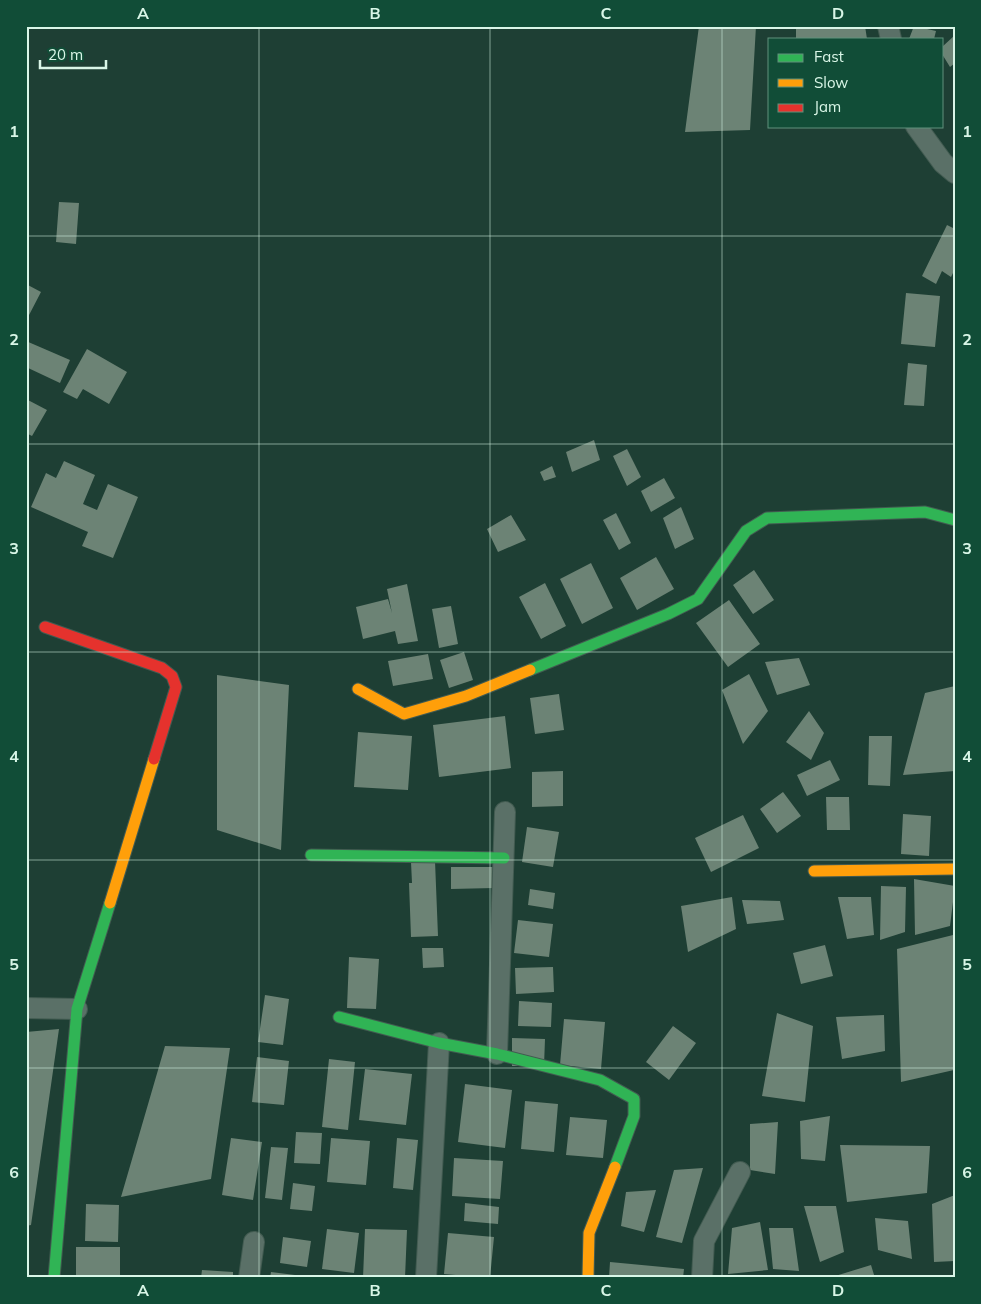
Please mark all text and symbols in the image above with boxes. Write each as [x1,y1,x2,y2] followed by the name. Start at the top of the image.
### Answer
[137,3,149,23] text: A
[369,3,381,23] text: B
[601,3,612,23] text: C
[832,3,844,23] text: D
[40,38,106,70] scale bar
[768,38,944,128] legend
[48,45,83,64] text: 20 m
[814,47,844,66] text: Fast
[814,73,848,92] text: Slow
[814,97,841,116] text: Jam
[9,121,19,141] text: 1
[962,121,972,141] text: 1
[9,329,19,349] text: 2
[962,329,972,349] text: 2
[9,538,19,558] text: 3
[962,538,972,558] text: 3
[9,746,19,766] text: 4
[962,746,972,766] text: 4
[9,954,19,974] text: 5
[962,954,972,974] text: 5
[9,1162,19,1182] text: 6
[962,1162,972,1182] text: 6
[137,1280,149,1300] text: A
[369,1280,381,1300] text: B
[601,1280,612,1300] text: C
[832,1280,844,1300] text: D

